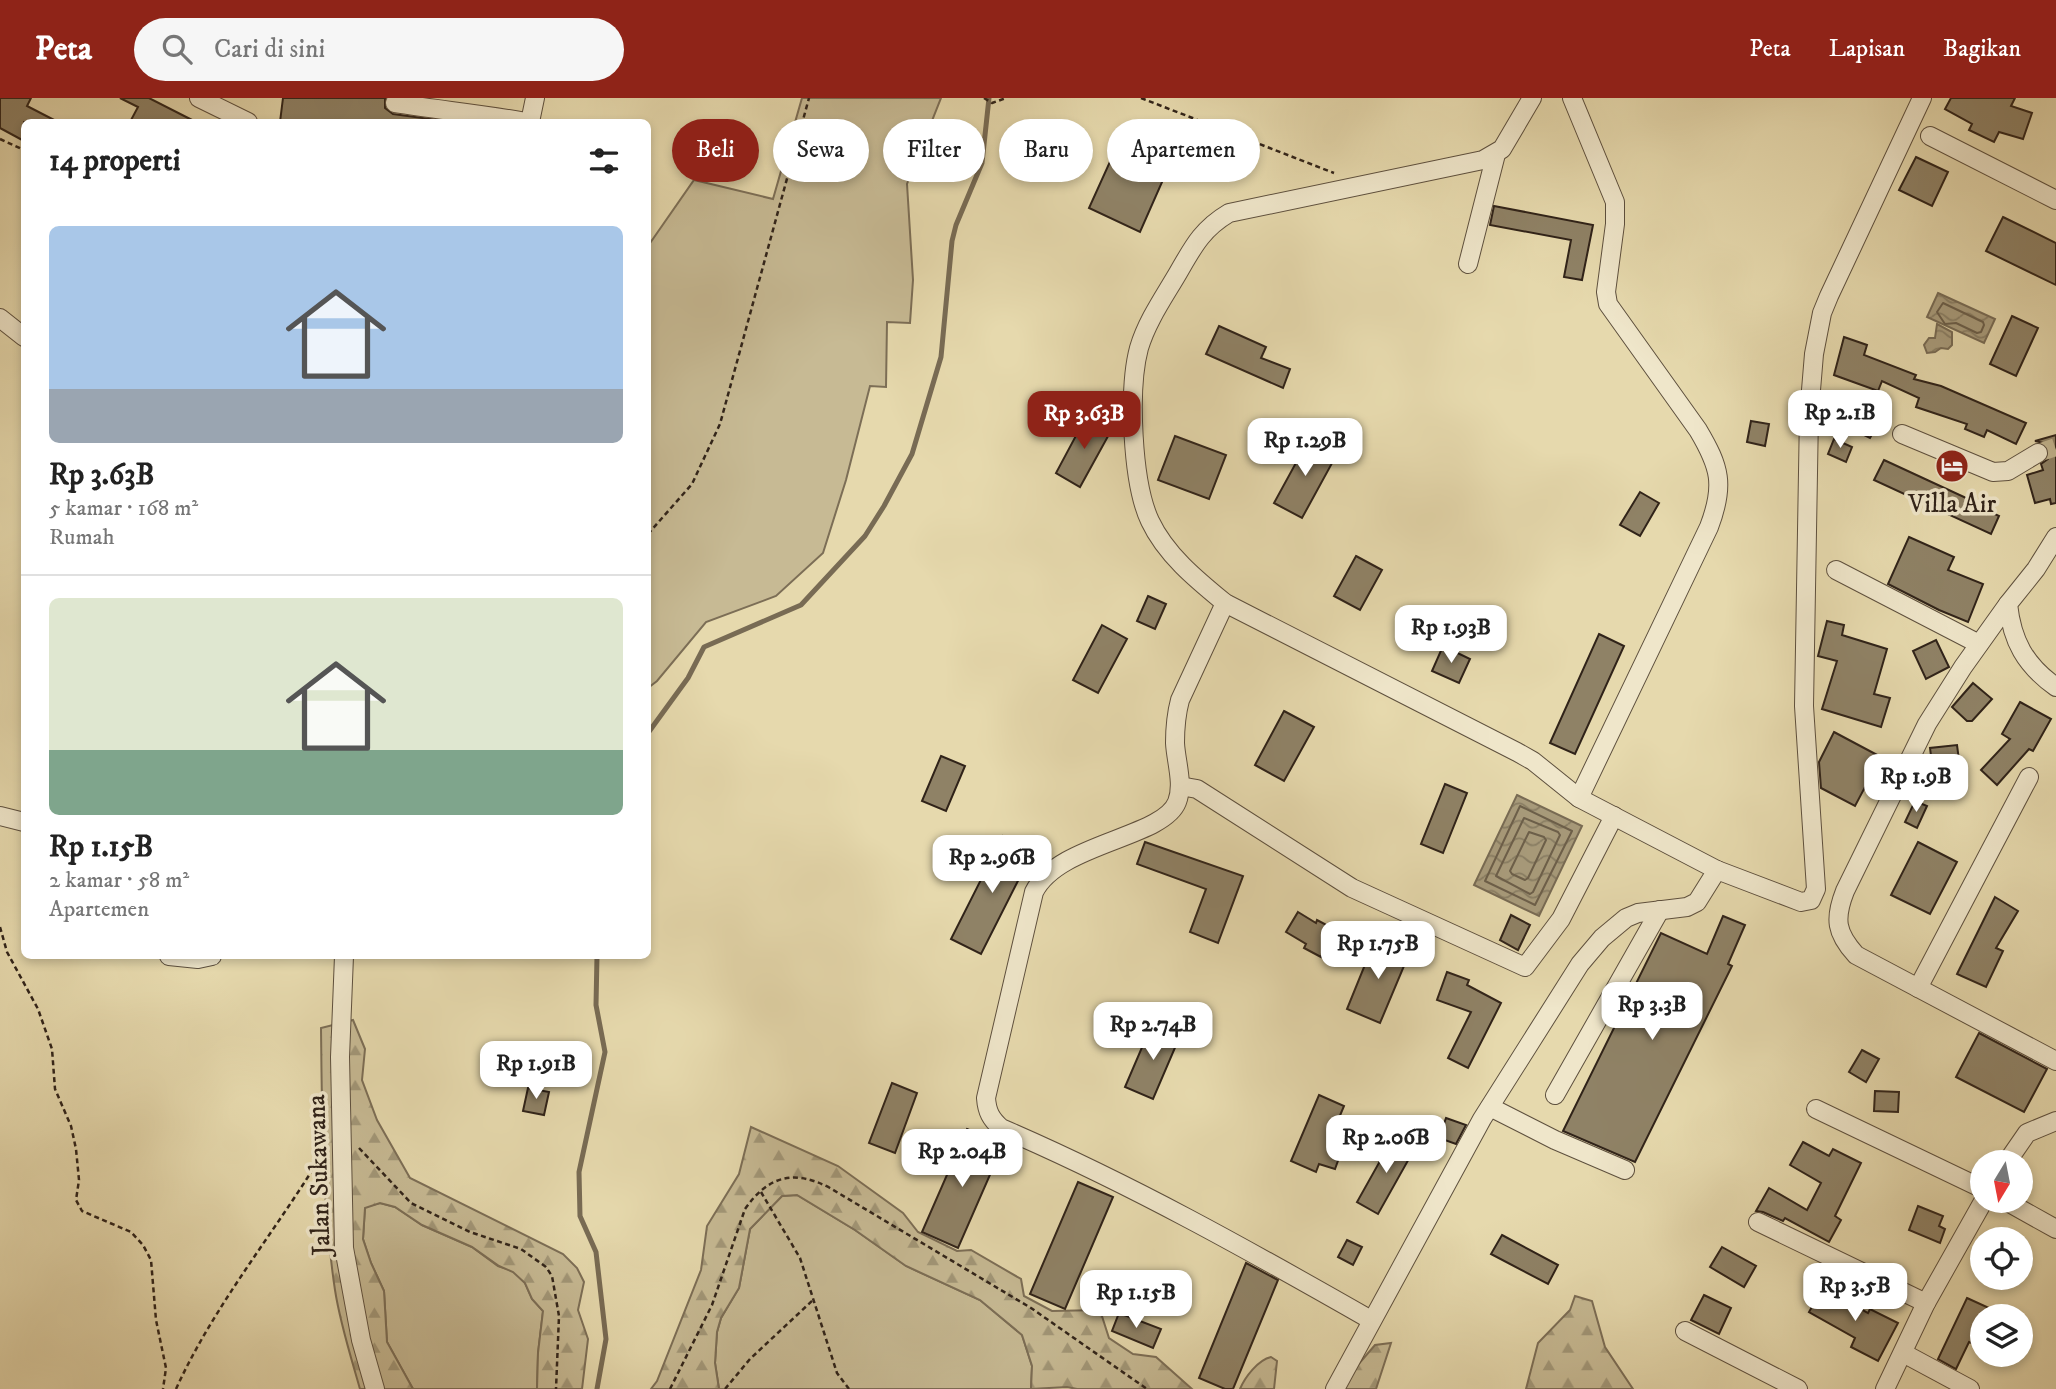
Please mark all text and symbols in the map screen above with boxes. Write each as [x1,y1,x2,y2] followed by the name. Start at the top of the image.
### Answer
[134,18,624,81] search box
[35,29,92,70] text: Peta
[158,30,196,68] icon: search
[214,33,325,66] text: Cari di sini
[1749,34,1791,64] text: Peta
[1829,34,1905,64] text: Lapisan
[1943,34,2021,64] text: Bagikan
[672,119,759,182] chip: Beli
[773,119,869,182] chip: Sewa
[883,119,985,182] chip: Filter
[999,119,1093,182] chip: Baru
[1107,119,1260,182] chip: Apartemen
[585,142,623,180] icon: filters
[49,143,180,180] text: 14 properti
[273,271,399,397] icon: home
[1775,390,1905,450] pin: Rp 2.1B
[1012,392,1156,451] pin: Rp 3.63B
[1804,398,1876,427] text: Rp 2.1B
[1044,399,1124,428] text: Rp 3.63B
[1233,418,1377,478] pin: Rp 1.29B
[1264,426,1347,455] text: Rp 1.29B
[1933,447,1971,485] hotel icon: Villa Air
[49,457,155,494] text: Rp 3.63B
[1907,488,1996,521] place label: Villa Air
[49,494,198,523] text: 5 kamar · 168 m²
[49,523,115,552] text: Rumah
[1379,606,1523,665] pin: Rp 1.93B
[1411,613,1491,642] text: Rp 1.93B
[273,643,399,769] icon: home
[1851,754,1981,814] pin: Rp 1.9B
[1880,762,1952,791] text: Rp 1.9B
[49,829,153,866] text: Rp 1.15B
[920,836,1064,895] pin: Rp 2.96B
[949,843,1035,872] text: Rp 2.96B
[49,866,189,895] text: 2 kamar · 58 m²
[49,895,149,924] text: Apartemen
[1306,922,1450,981] pin: Rp 1.75B
[1337,929,1419,958] text: Rp 1.75B
[1587,982,1717,1042] pin: Rp 3.3B
[1618,990,1686,1019] text: Rp 3.3B
[1081,1002,1225,1062] pin: Rp 2.74B
[1109,1010,1197,1039] text: Rp 2.74B
[464,1042,608,1101] pin: Rp 1.91B
[496,1049,576,1078] text: Rp 1.91B
[300,1094,339,1258] street label: Jalan Sukawana
[1314,1116,1458,1175] pin: Rp 2.06B
[1342,1123,1430,1152] text: Rp 2.06B
[890,1130,1034,1189] pin: Rp 2.04B
[918,1137,1006,1166] text: Rp 2.04B
[1970,1150,2034,1213] north arrow
[1970,1150,2033,1367] map controls
[1970,1227,2033,1290] button: locate
[1790,1264,1920,1323] pin: Rp 3.5B
[1064,1270,1208,1330] pin: Rp 1.15B
[1819,1271,1891,1300] text: Rp 3.5B
[1096,1278,1176,1307] text: Rp 1.15B
[1970,1304,2033,1367] button: layers

